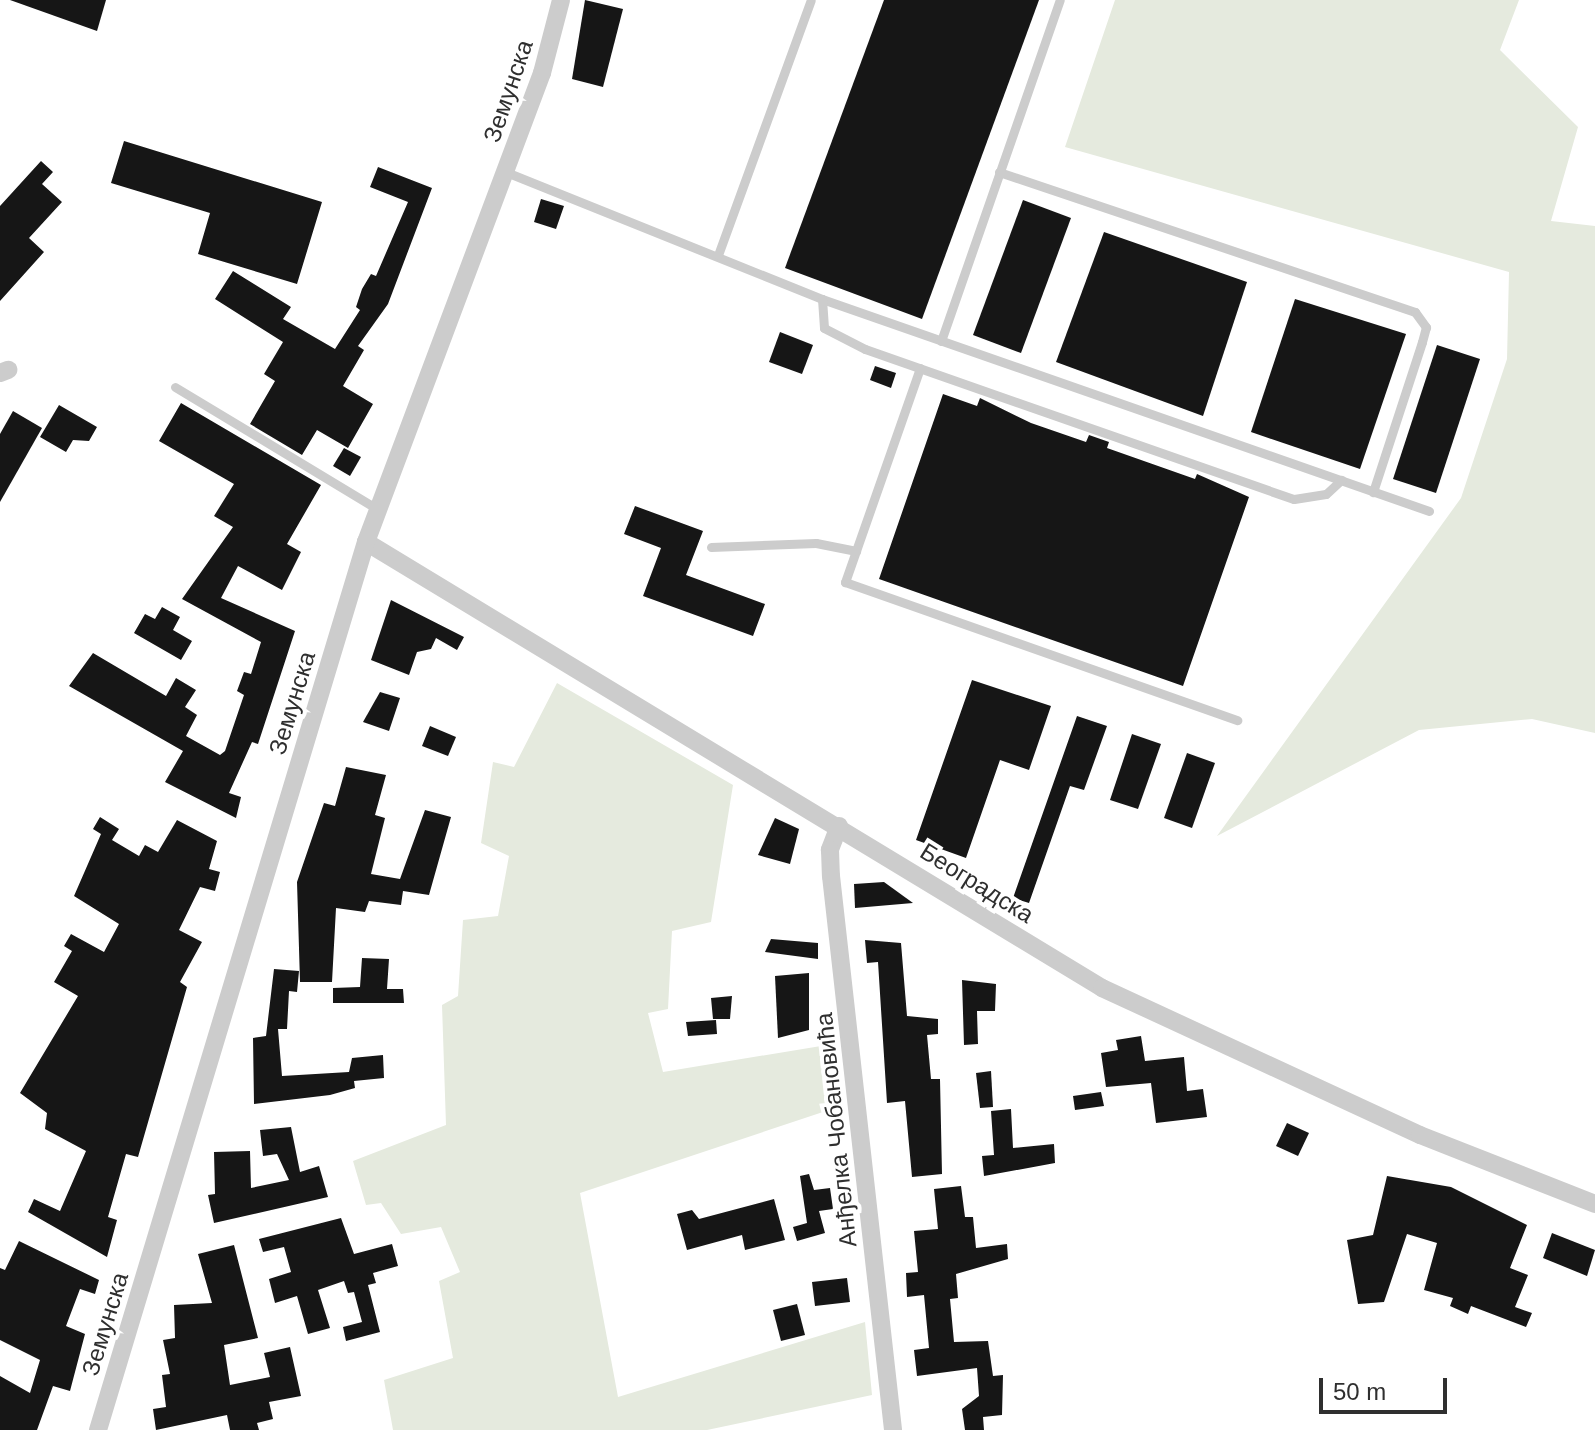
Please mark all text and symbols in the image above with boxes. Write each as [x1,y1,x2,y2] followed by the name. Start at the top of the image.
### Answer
[477,36,539,146] street label: Земунска
[263,648,321,758] street label: Земунска
[915,837,1039,929] street label: Београдска
[809,1011,863,1249] street label: Анђелка Чобановића
[76,1269,134,1379] street label: Земунска
[1323,1362,1451,1412] scale bar
[1333,1378,1386,1405] text: 50 m

